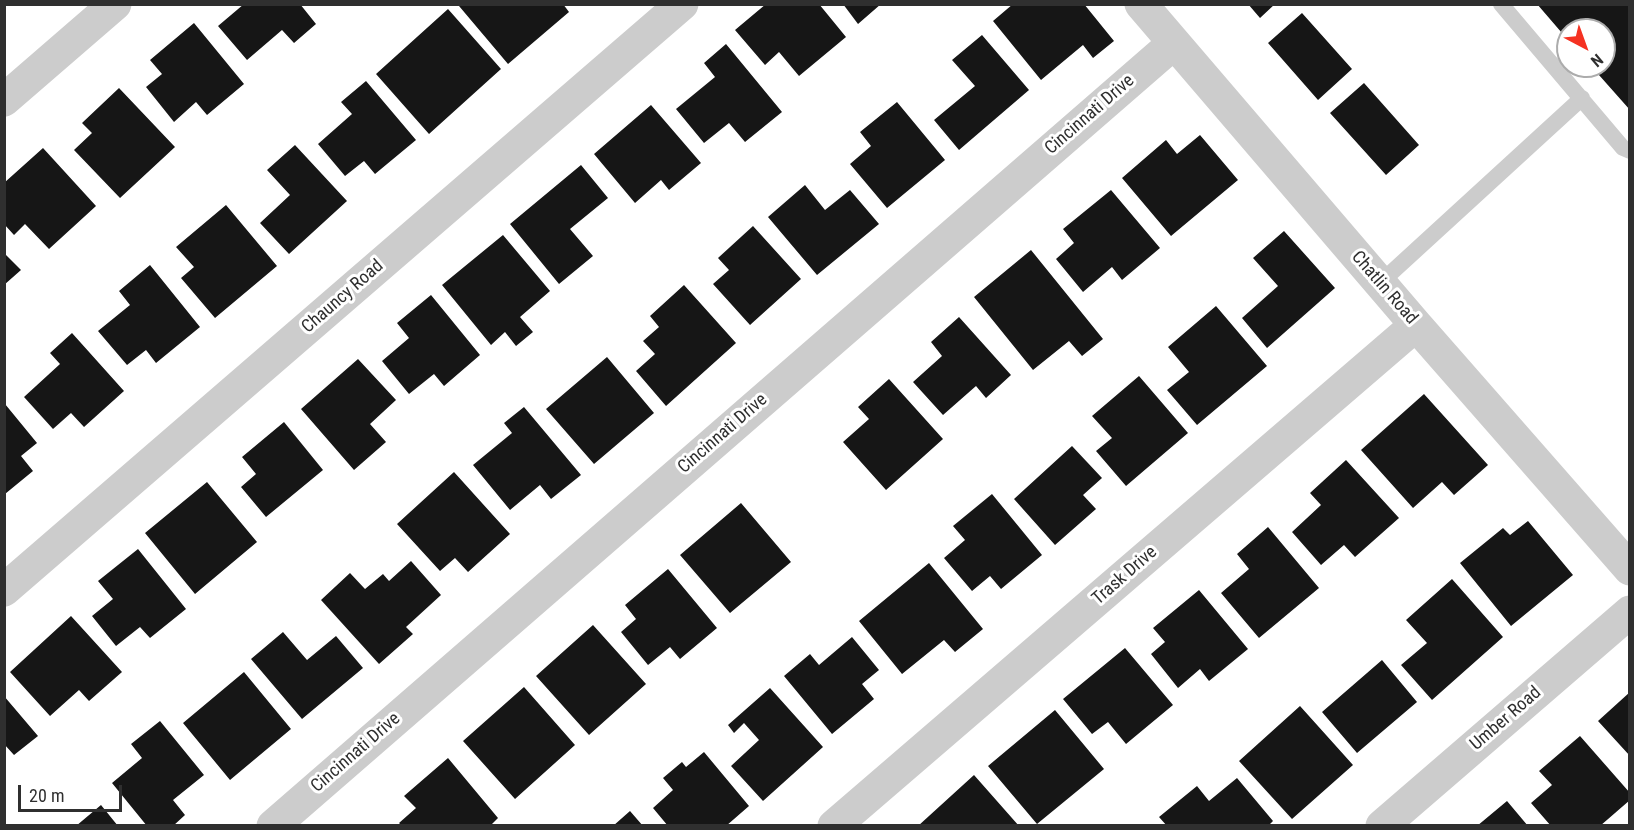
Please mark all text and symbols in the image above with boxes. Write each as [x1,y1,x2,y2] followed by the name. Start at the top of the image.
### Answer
[1556,18,1616,78] north arrow
[1587,50,1607,71] text: N
[1041,70,1139,160] street label: Cincinnati Drive
[1346,247,1422,329] street label: Chatlin Road
[298,256,388,338] street label: Chauncy Road
[674,389,772,479] street label: Cincinnati Drive
[1088,542,1162,610] street label: Trask Drive
[1466,682,1546,756] street label: Umber Road
[307,708,405,798] street label: Cincinnati Drive
[21,773,124,811] scale bar
[29,785,64,806] text: 20 m

